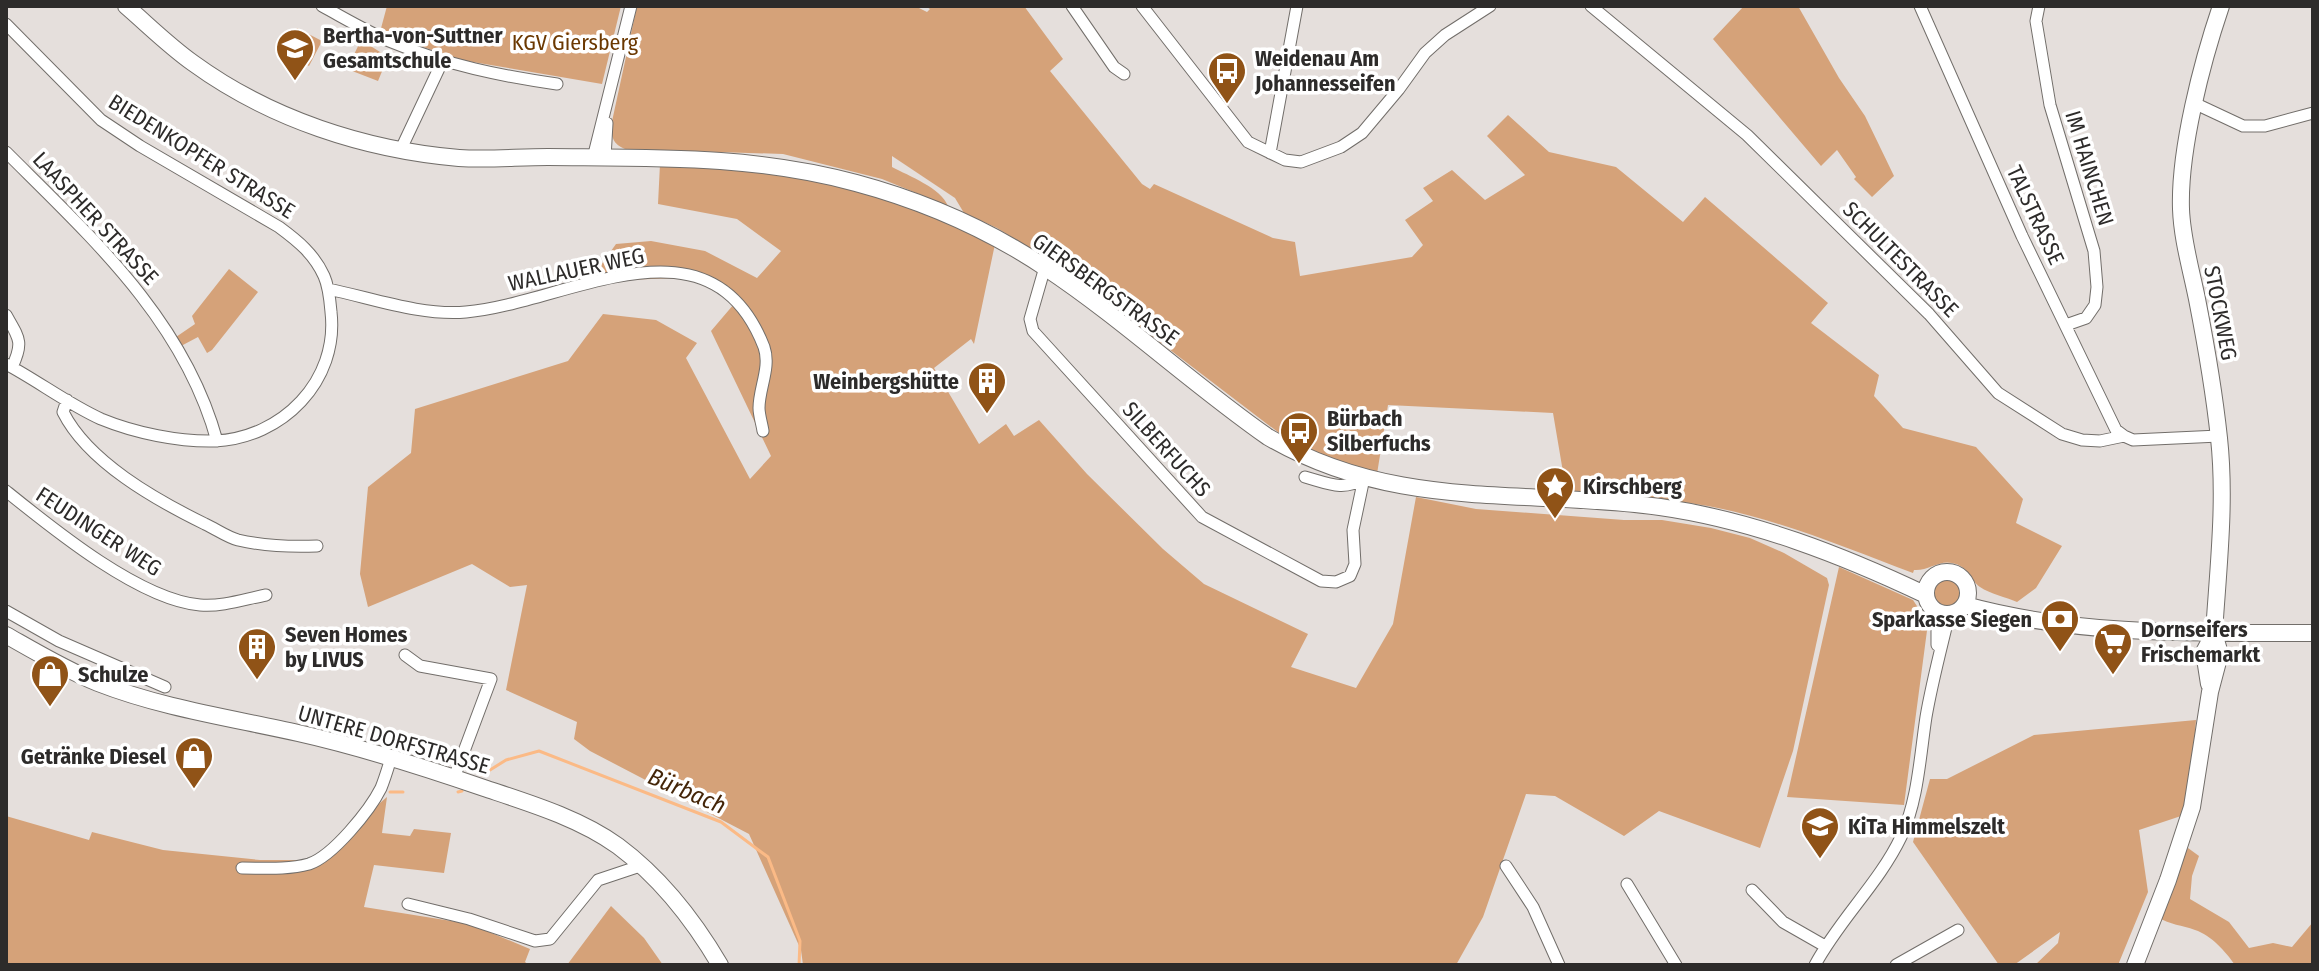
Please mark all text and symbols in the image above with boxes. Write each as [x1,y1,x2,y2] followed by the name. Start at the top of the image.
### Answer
[323,22,503,74] place label: Bertha-von-Suttner Gesamtschule
[274,27,316,82] school or university icon: Bertha-von-Suttner Gesamtschule
[512,29,639,56] park label: KGV Giersberg
[1254,45,1395,97] place label: Weidenau Am Johannesseifen
[1206,50,1248,105] bus stop icon: Weidenau Am Johannesseifen
[104,88,300,225] street label: BIEDENKOPFER STRASSE
[2059,107,2120,229] street label: IM HAINCHEN
[27,146,164,291] street label: LAASPHER STRASSE
[2001,161,2070,269] street label: TALSTRASSE
[1837,196,1964,323] street label: SCHULTESTRASSE
[1027,227,1184,352] street label: GIERSBERGSTRASSE
[506,242,647,297] street label: WALLAUER WEG
[2198,264,2243,363] street label: STOCKWEG
[966,360,1008,415] building icon: Weinbergshütte
[813,368,959,395] place label: Weinbergshütte
[1117,396,1216,503] street label: SILBERFUCHS
[1327,405,1431,457] place label: Bürbach Silberfuchs
[1278,410,1320,465] bus stop icon: Bürbach Silberfuchs
[1534,465,1576,520] place icon: Kirschberg
[1583,473,1682,500] place label: Kirschberg
[31,481,166,582] street label: FEUDINGER WEG
[2039,598,2081,653] bank icon: Sparkasse Siegen
[1872,606,2032,633] place label: Sparkasse Siegen
[2141,616,2261,668] place label: Dornseifers Frischemarkt
[285,621,408,673] place label: Seven Homes by LIVUS
[2092,621,2134,676] supermarket icon: Dornseifers Frischemarkt
[236,626,278,681] building icon: Seven Homes by LIVUS
[29,653,71,708] shop icon: Schulze
[78,661,148,688] place label: Schulze
[295,699,493,780] street label: UNTERE DORFSTRASSE
[173,735,215,790] shop icon: Getränke Diesel
[21,743,167,770] place label: Getränke Diesel
[644,762,730,820] water label: Bürbach
[1799,805,1841,860] school or university icon: KiTa Himmelszelt
[1848,813,2005,840] place label: KiTa Himmelszelt

